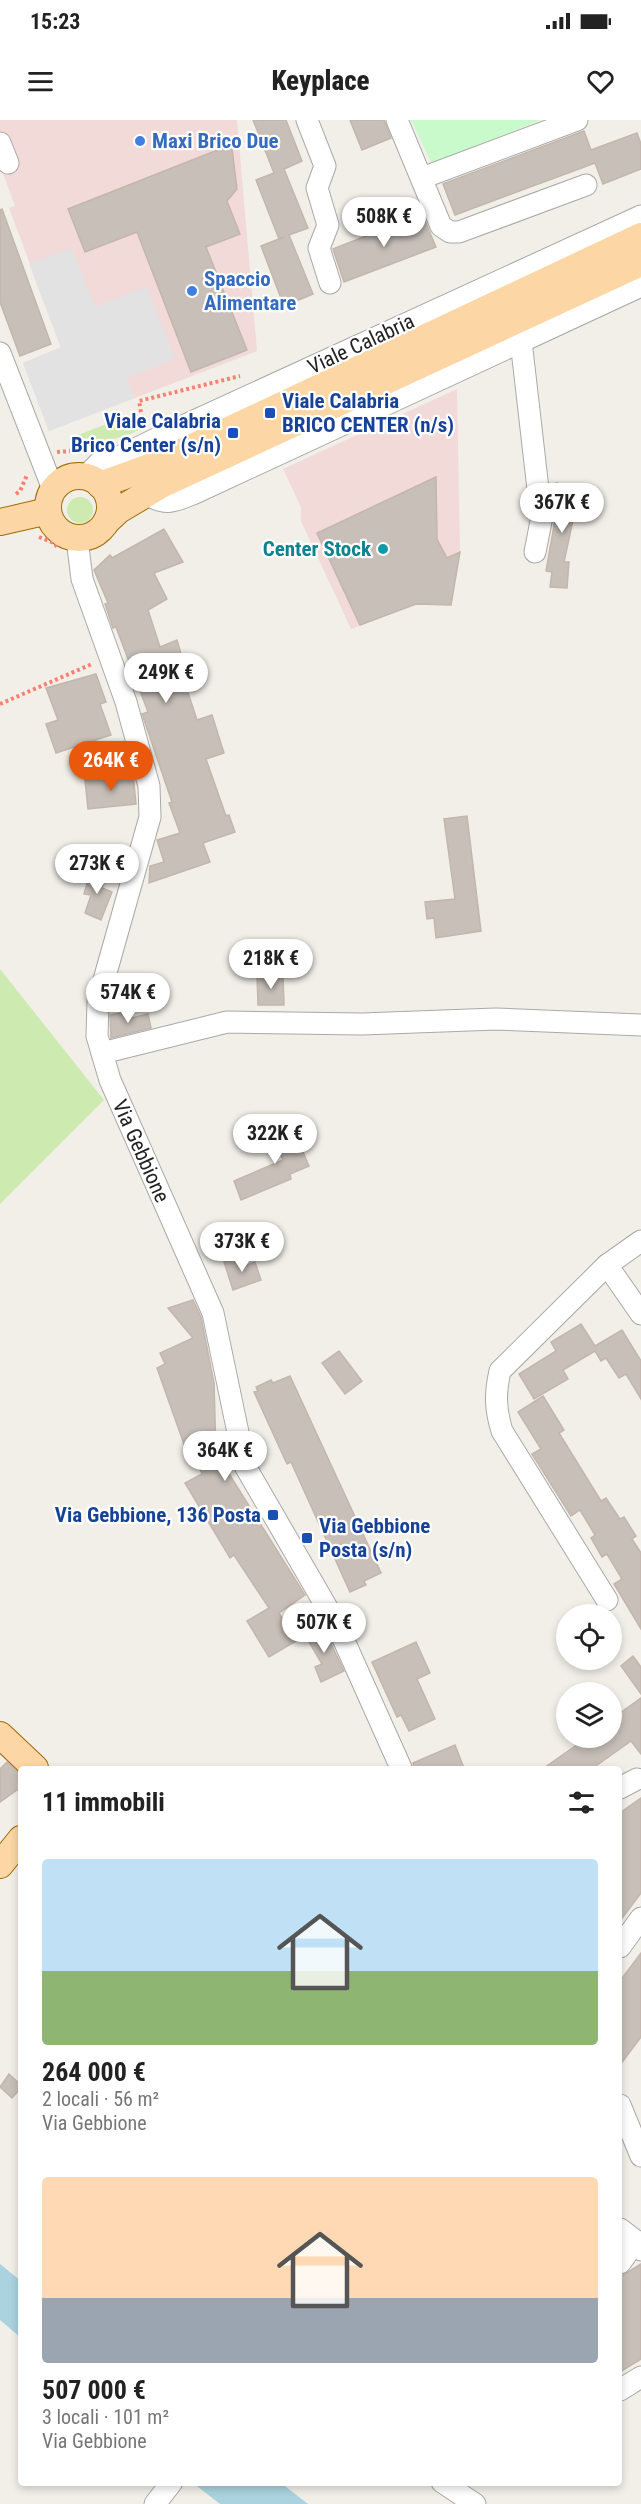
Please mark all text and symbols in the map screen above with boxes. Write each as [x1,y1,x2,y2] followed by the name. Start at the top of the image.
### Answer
[30,9,81,34] text: 15:23
[24,65,57,98] icon: menu
[271,65,370,97] text: Keyplace
[584,65,617,98] icon: heart
[152,129,279,153] place label: Maxi Brico Due
[133,134,147,148] marker: Maxi Brico Due
[335,197,433,248] pin: 508K €
[356,204,412,228] text: 508K €
[204,267,296,315] place label: Spaccio Alimentare
[185,284,199,298] marker: Spaccio Alimentare
[304,309,418,379] street label: Viale Calabria
[282,389,454,437] place label: Viale Calabria BRICO CENTER (n/s)
[263,406,277,420] marker: Viale Calabria BRICO CENTER (n/s)
[71,409,221,457] place label: Viale Calabria Brico Center (s/n)
[226,426,240,440] marker: Viale Calabria Brico Center (s/n)
[513,483,611,534] pin: 367K €
[534,490,590,514] text: 367K €
[263,537,372,561] place label: Center Stock
[376,542,390,556] marker: Center Stock
[117,653,215,704] pin: 249K €
[138,660,194,684] text: 249K €
[62,741,160,792] pin: 264K €
[83,748,139,772] text: 264K €
[48,844,146,895] pin: 273K €
[69,851,125,875] text: 273K €
[222,939,320,990] pin: 218K €
[243,946,299,970] text: 218K €
[79,973,177,1024] pin: 574K €
[100,980,156,1004] text: 574K €
[108,1096,174,1206] street label: Via Gebbione
[226,1114,324,1165] pin: 322K €
[247,1121,303,1145] text: 322K €
[193,1222,291,1273] pin: 373K €
[214,1229,270,1253] text: 373K €
[176,1431,274,1482] pin: 364K €
[197,1438,253,1462] text: 364K €
[55,1503,261,1527] place label: Via Gebbione, 136 Posta
[266,1508,280,1522] marker: Via Gebbione, 136 Posta
[319,1514,430,1562] place label: Via Gebbione Posta (s/n)
[300,1531,314,1545] marker: Via Gebbione Posta (s/n)
[275,1603,373,1654] pin: 507K €
[556,1604,622,1748] map controls
[556,1604,622,1670] button: locate
[296,1610,352,1634] text: 507K €
[556,1682,622,1748] button: layers
[565,1786,598,1819] icon: filters
[42,1787,165,1817] text: 11 immobili
[266,1898,374,2006] icon: home
[42,2057,146,2087] text: 264 000 €
[42,2087,159,2111] text: 2 locali · 56 m²
[42,2111,147,2135] text: Via Gebbione
[266,2216,374,2324] icon: home
[42,2375,146,2405] text: 507 000 €
[42,2405,169,2429] text: 3 locali · 101 m²
[42,2429,147,2453] text: Via Gebbione

